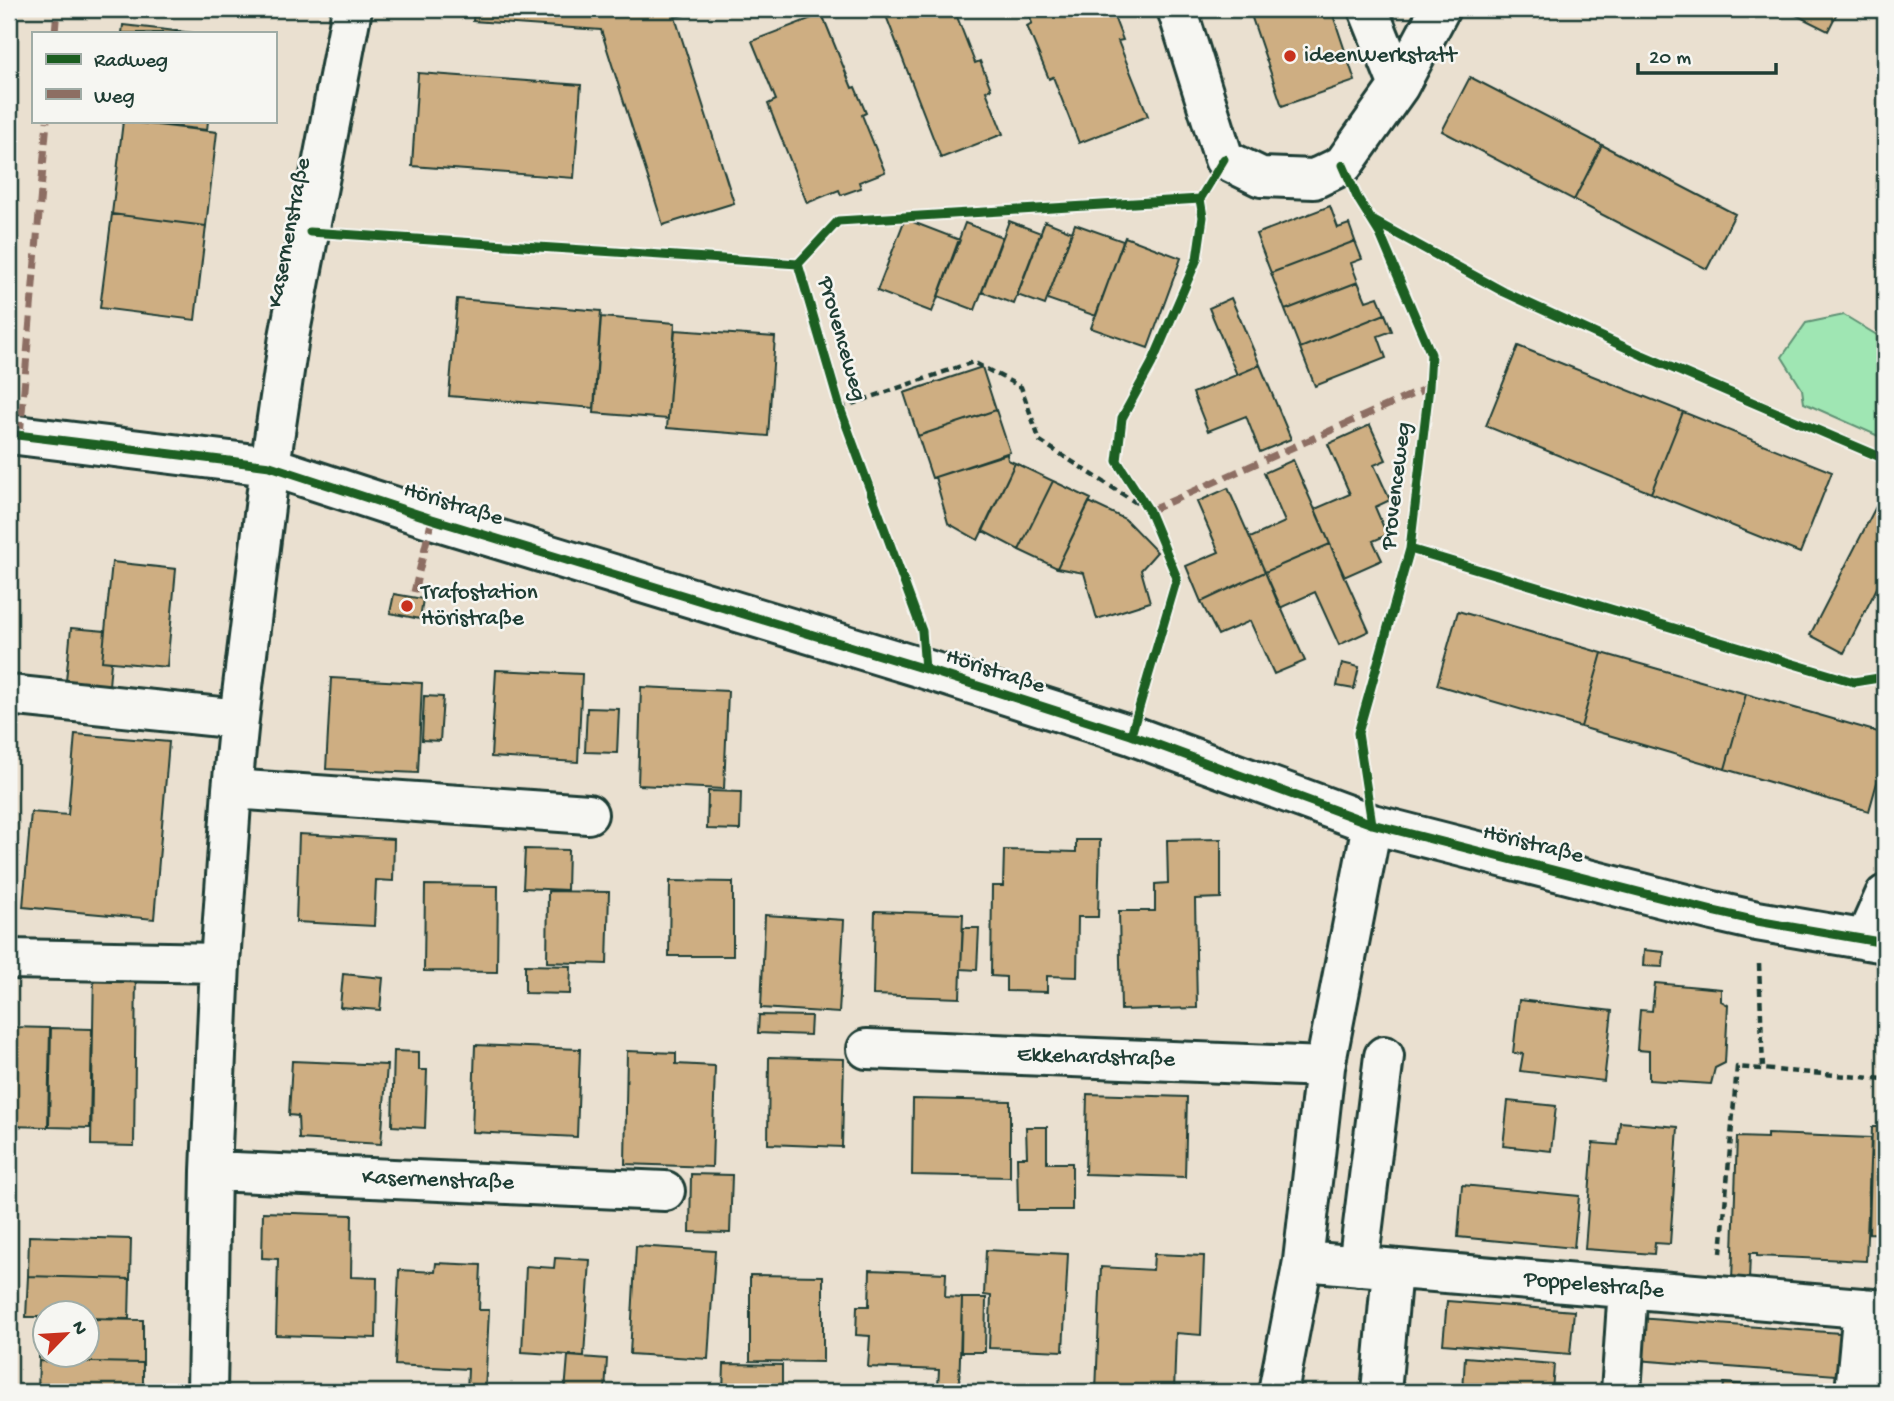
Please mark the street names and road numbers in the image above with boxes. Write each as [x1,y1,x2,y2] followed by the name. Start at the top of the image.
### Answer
[262,155,318,310] street label: Kasernenstraße
[810,273,872,404] street label: Provenceweg
[1376,421,1418,552] street label: Provenceweg
[400,477,507,533] street label: Höristraße
[942,643,1049,701] street label: Höristraße
[1480,819,1587,871] street label: Höristraße
[1017,1042,1177,1074] street label: Ekkehardstraße
[361,1165,516,1197] street label: Kasernenstraße
[1522,1266,1666,1306] street label: Poppelestraße

